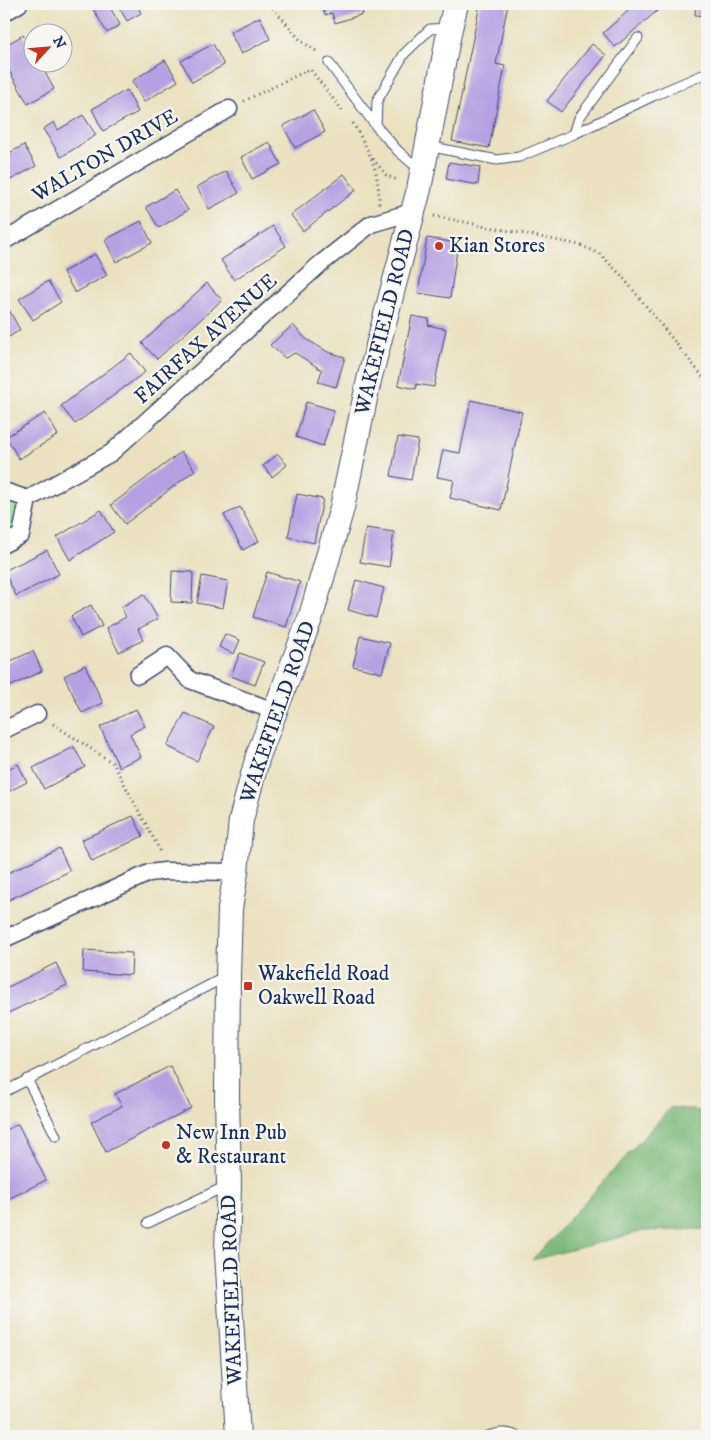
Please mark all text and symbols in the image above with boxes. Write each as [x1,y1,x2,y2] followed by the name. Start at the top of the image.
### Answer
[22,22,72,72] north arrow
[48,34,70,52] text: N
[27,104,183,209] street label: WALTON DRIVE
[349,226,421,419] street label: WAKEFIELD ROAD
[449,233,545,259] place label: Kian Stores
[433,240,445,252] marker: Kian Stores
[129,268,283,410] street label: FAIRFAX AVENUE
[234,618,321,807] street label: WAKEFIELD ROAD
[257,961,390,1011] place label: Wakefield Road Oakwell Road
[242,980,254,992] marker: Wakefield Road Oakwell Road
[176,1120,287,1170] place label: New Inn Pub & Restaurant
[160,1139,172,1151] marker: New Inn Pub & Restaurant
[216,1194,248,1387] street label: WAKEFIELD ROAD

